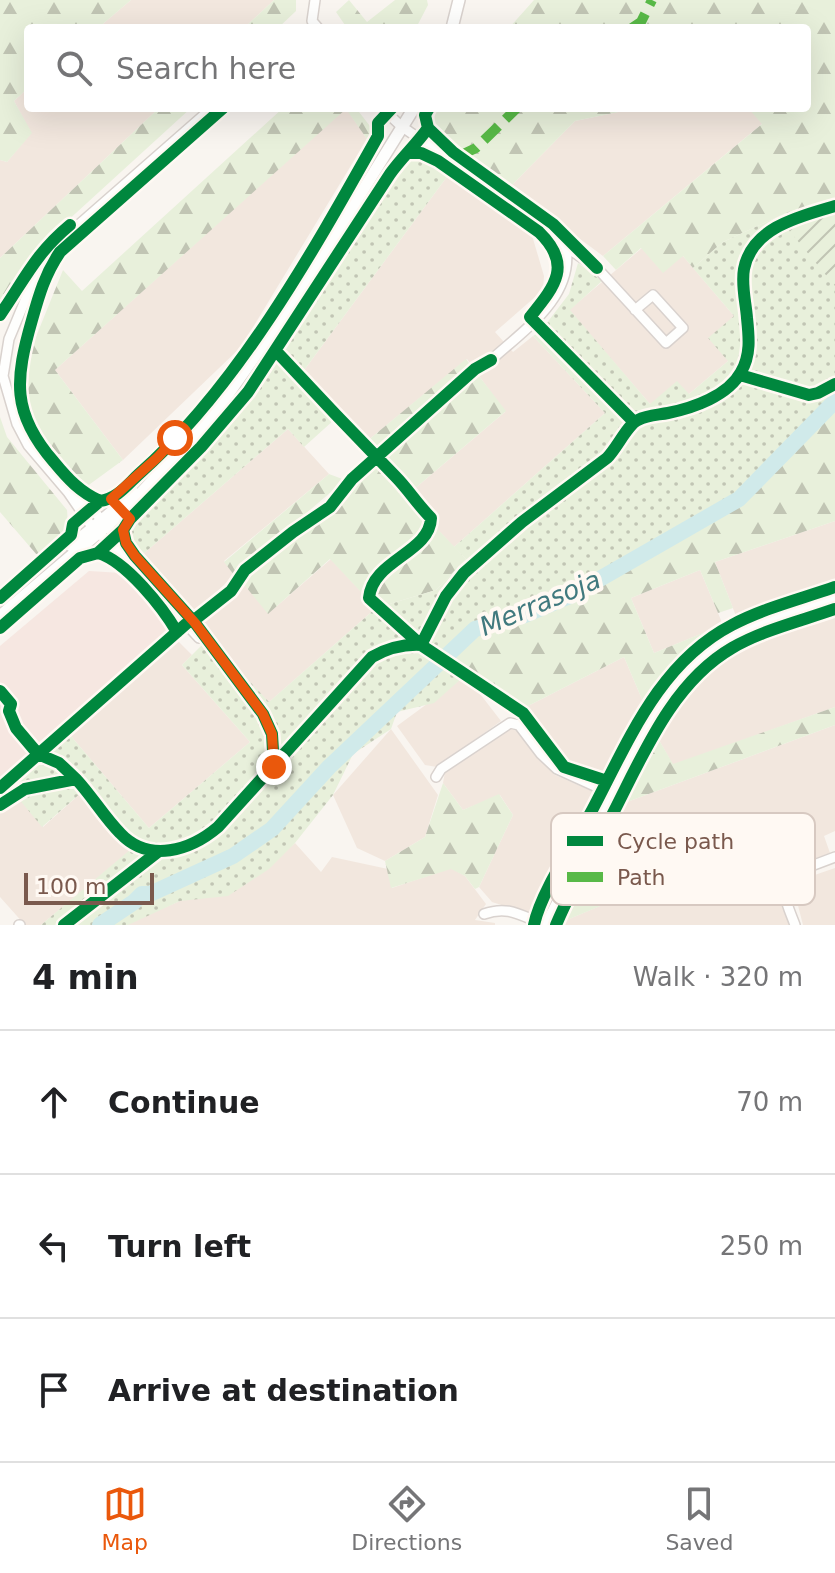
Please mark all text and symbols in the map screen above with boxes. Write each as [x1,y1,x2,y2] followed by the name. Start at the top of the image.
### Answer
[24,24,811,112] search box
[52,46,96,90] icon: search
[116,51,296,86] text: Search here
[157,420,193,456] route start
[475,564,605,642] water label: Merrasoja
[256,749,292,785] route end
[551,813,815,905] legend
[617,829,734,854] text: Cycle path
[617,865,665,890] text: Path
[24,869,154,905] scale bar
[36,874,106,899] text: 100 m
[32,957,139,997] text: 4 min
[633,962,803,992] text: Walk · 320 m
[32,1080,76,1124] icon: ahead
[108,1085,260,1120] text: Continue
[736,1087,803,1117] text: 70 m
[32,1224,76,1268] icon: left
[108,1229,251,1264] text: Turn left
[720,1231,803,1261] text: 250 m
[32,1368,76,1412] icon: arrive
[108,1373,459,1408] text: Arrive at destination
[102,1482,148,1555] tab: Map
[351,1482,462,1555] tab: Directions
[665,1482,733,1555] tab: Saved

